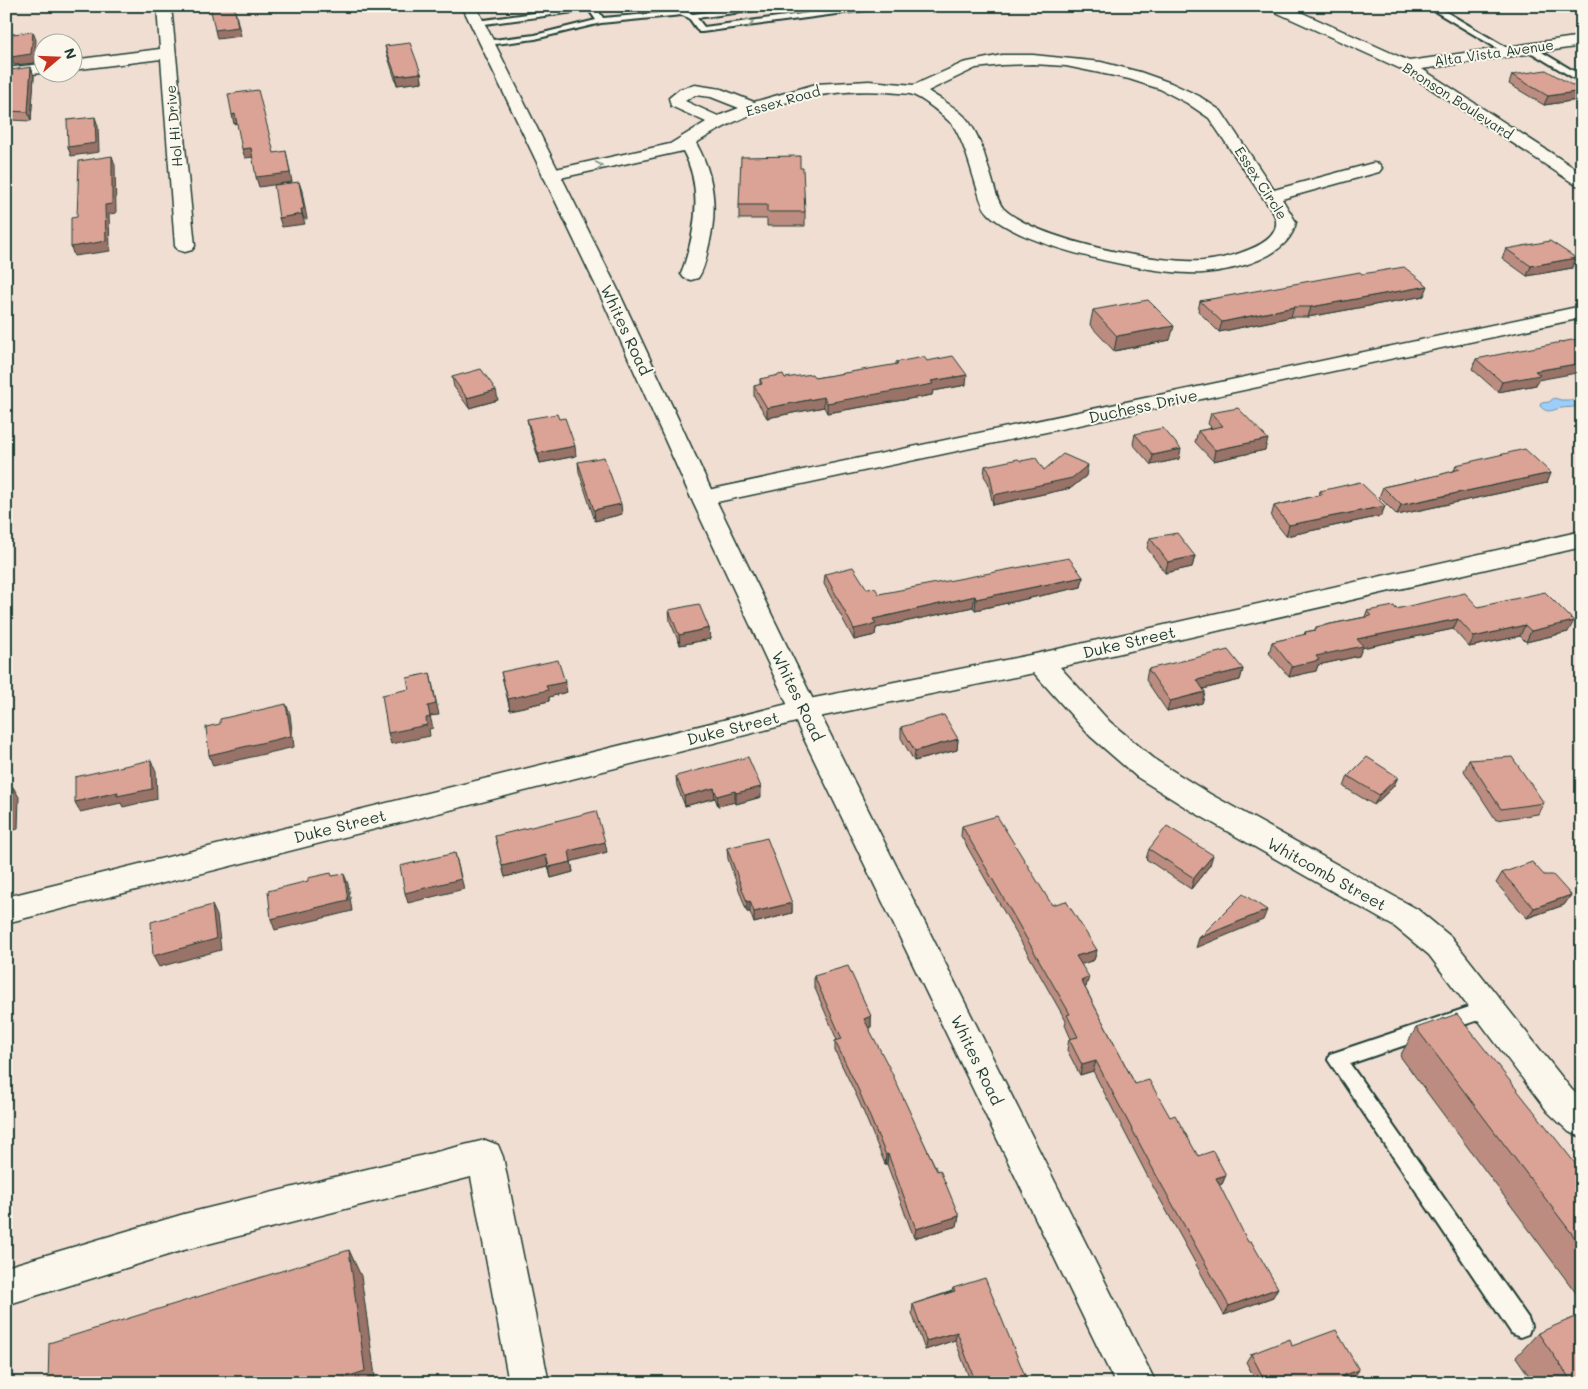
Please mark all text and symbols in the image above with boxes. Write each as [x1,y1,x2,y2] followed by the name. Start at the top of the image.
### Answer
[746,19,754,29] one-way arrow
[32,32,82,82] north arrow
[1433,35,1555,70] street label: Alta Vista Avenue
[60,45,81,62] text: N
[1399,58,1517,143] street label: Bronson Boulevard
[743,81,822,120] street label: Essex Road
[160,84,187,168] street label: Hol Hi Drive
[1231,142,1292,223] street label: Essex Circle
[595,161,604,171] one-way arrow
[596,281,657,378] street label: Whites Road
[1086,384,1199,427] street label: Duchess Drive
[1081,621,1177,662] street label: Duke Street
[768,647,829,744] street label: Whites Road
[685,706,781,749] street label: Duke Street
[292,804,388,847] street label: Duke Street
[1264,832,1390,915] street label: Whitcomb Street
[947,1011,1008,1108] street label: Whites Road

